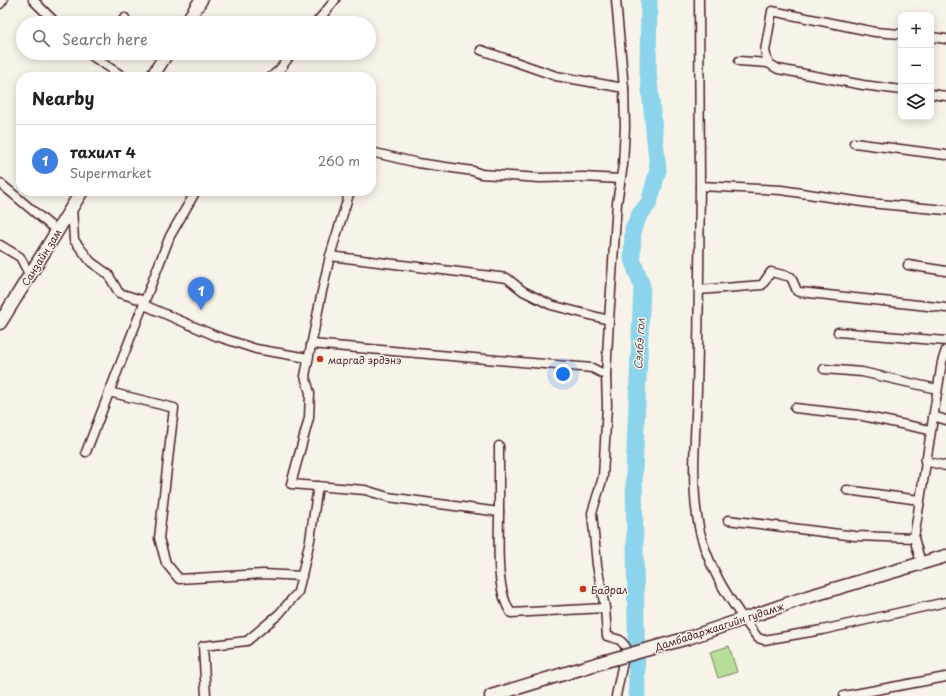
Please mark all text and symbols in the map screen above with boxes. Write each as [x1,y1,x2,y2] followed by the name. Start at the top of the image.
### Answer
[898,12,934,120] map controls
[898,12,934,48] button: +
[16,16,376,60] search box
[30,27,52,49] icon: search
[62,27,148,50] text: Search here
[898,48,934,84] button: −
[898,84,934,120] button: layers
[32,85,94,111] text: Nearby
[70,140,136,163] text: тахилт 4
[42,151,48,170] text: 1
[318,151,360,170] text: 260 m
[70,163,152,182] text: Supermarket
[17,225,65,289] street label: Санзайн зам
[188,277,214,310] pin: 1
[629,318,649,370] water label: Сэлбэ гол
[328,352,401,367] place label: маргад эрдэнэ
[315,354,325,364] marker: маргад эрдэнэ
[553,364,573,384] your location
[591,582,628,597] place label: Бадрал
[578,584,588,594] marker: Бадрал
[652,598,787,655] street label: Дамбадаржаагийн гудамж

